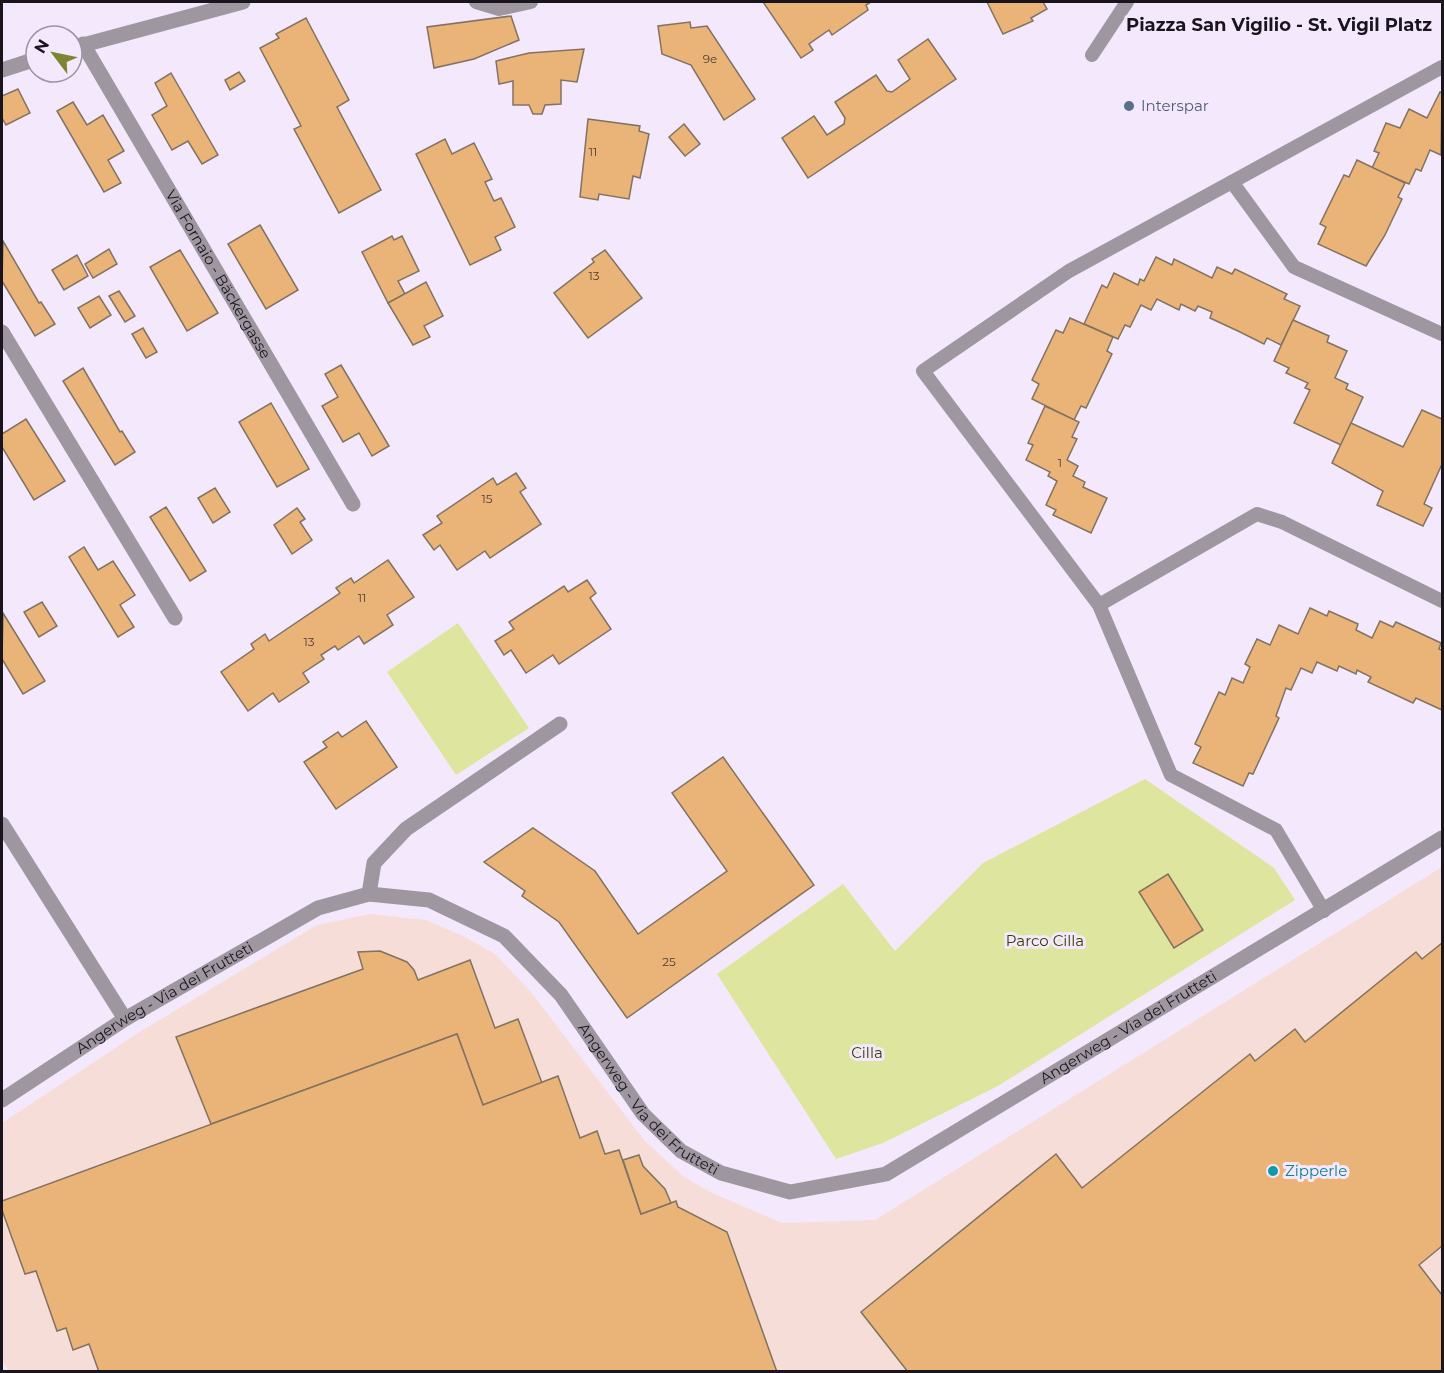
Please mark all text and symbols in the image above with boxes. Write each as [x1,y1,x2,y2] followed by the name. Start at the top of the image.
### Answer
[1126,14,1432,36] district label: Piazza San Vigilio - St. Vigil Platz
[24,24,84,84] north arrow
[30,36,53,57] text: N
[703,51,717,66] house number: 9e
[1141,96,1209,115] place label: Interspar
[1122,99,1136,113] marker: Interspar
[589,144,597,159] house number: 11
[162,186,276,362] street label: Via Fornaio - Bäckergasse
[588,268,600,283] house number: 13
[1058,455,1062,470] house number: 1
[481,491,493,506] house number: 15
[358,590,366,605] house number: 11
[303,634,315,649] house number: 13
[1006,931,1084,950] park label: Parco Cilla
[72,937,256,1058] street label: Angerweg - Via dei Frutteti
[662,954,676,969] house number: 25
[1036,966,1220,1088] street label: Angerweg - Via dei Frutteti
[574,1019,722,1179] street label: Angerweg - Via dei Frutteti
[851,1043,883,1062] park label: Cilla
[1285,1161,1347,1180] place label: Zipperle
[1266,1164,1280,1178] marker: Zipperle

